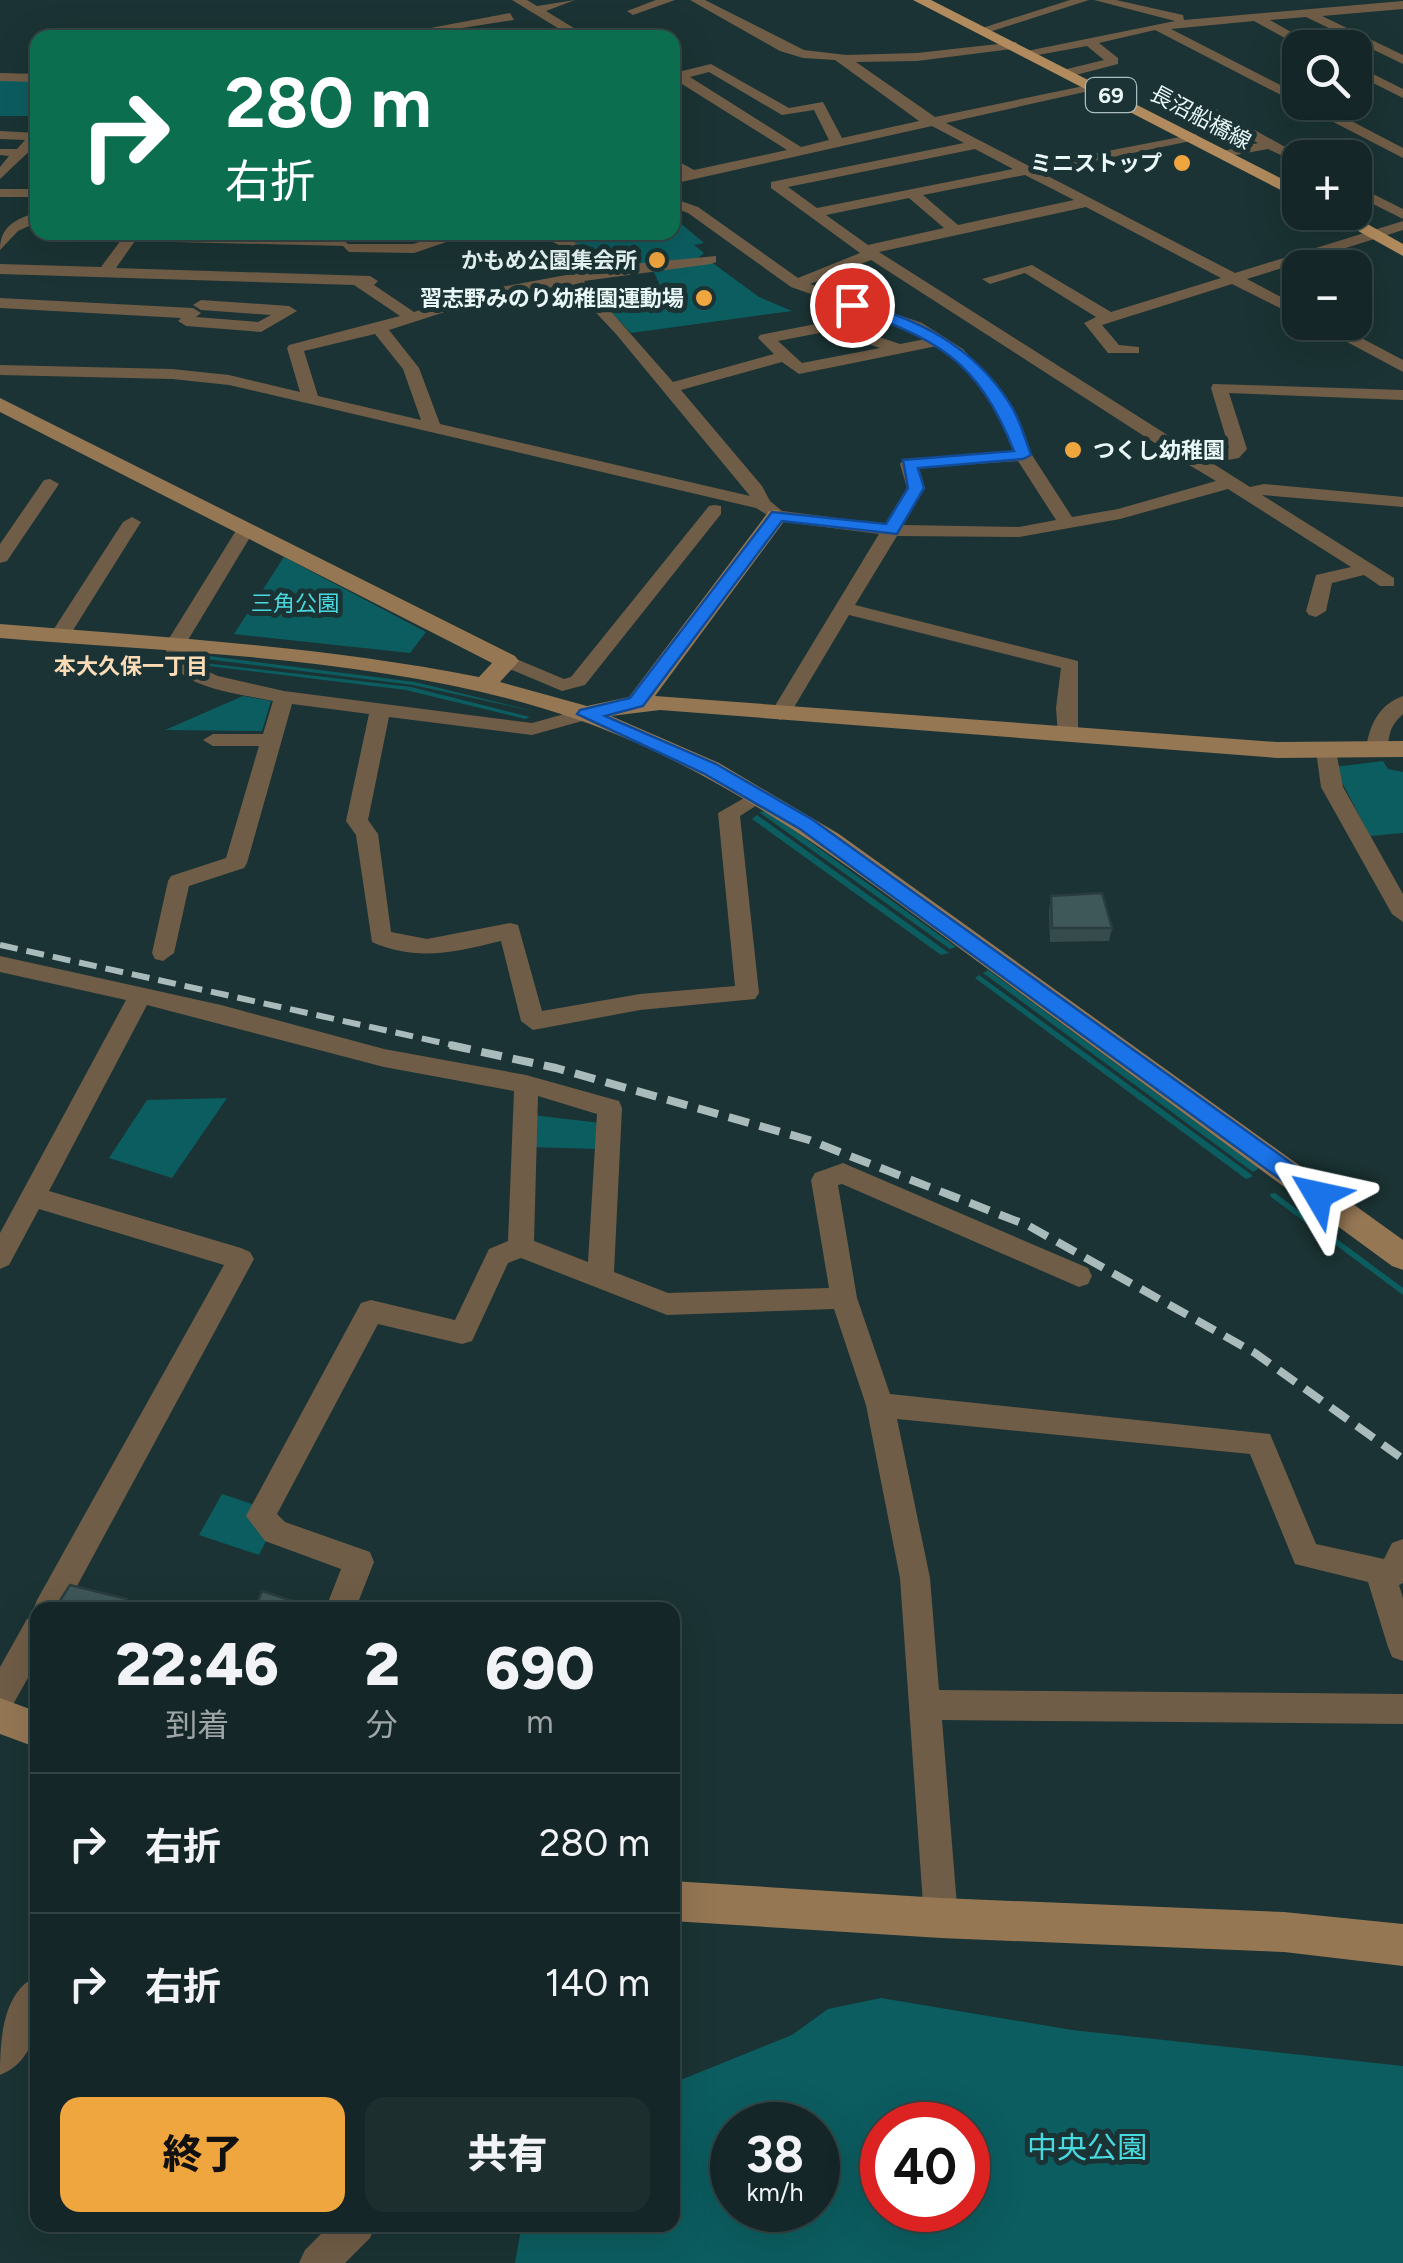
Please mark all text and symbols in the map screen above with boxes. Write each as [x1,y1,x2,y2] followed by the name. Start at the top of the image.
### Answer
[1282,30,1372,340] map controls
[1282,30,1372,120] button: search
[225,60,431,145] text: 280 m
[60,70,190,200] icon: right
[1086,78,1136,112] road number: 69
[1146,80,1256,155] street label: 長沼船橋線
[1282,140,1372,230] button: +
[1030,150,1162,177] place label: ミニストップ
[1171,152,1193,174] marker: ミニストップ
[225,154,315,208] text: 右折
[461,247,637,274] place label: かもめ公園集会所
[646,249,668,271] marker: かもめ公園集会所
[1282,250,1372,340] button: −
[810,263,895,348] pin
[825,278,880,333] icon: arrive
[420,285,684,312] place label: 習志野みのり幼稚園運動場
[693,287,715,309] marker: 習志野みのり幼稚園運動場
[1093,437,1225,464] place label: つくし幼稚園
[1062,439,1084,461] marker: つくし幼稚園
[251,590,339,617] park label: 三角公園
[54,653,208,680] district label: 本大久保一丁目
[1266,1143,1370,1247] position arrow
[115,1628,279,1700] text: 22:46
[364,1628,400,1700] text: 2
[485,1632,595,1704] text: 690
[526,1703,553,1741] text: m
[165,1706,229,1744] text: 到着
[366,1706,398,1744] text: 分
[60,1816,115,1871] icon: right
[539,1820,650,1866] text: 280 m
[145,1824,221,1870] text: 右折
[60,1956,115,2011] icon: right
[545,1960,650,2006] text: 140 m
[145,1964,221,2010] text: 右折
[60,2097,345,2212] button: 終了
[365,2097,650,2212] button: 共有
[860,2102,990,2232] speed limit sign: 40
[746,2124,804,2185] text: 38
[1027,2129,1147,2166] park label: 中央公園
[746,2177,804,2207] text: km/h

